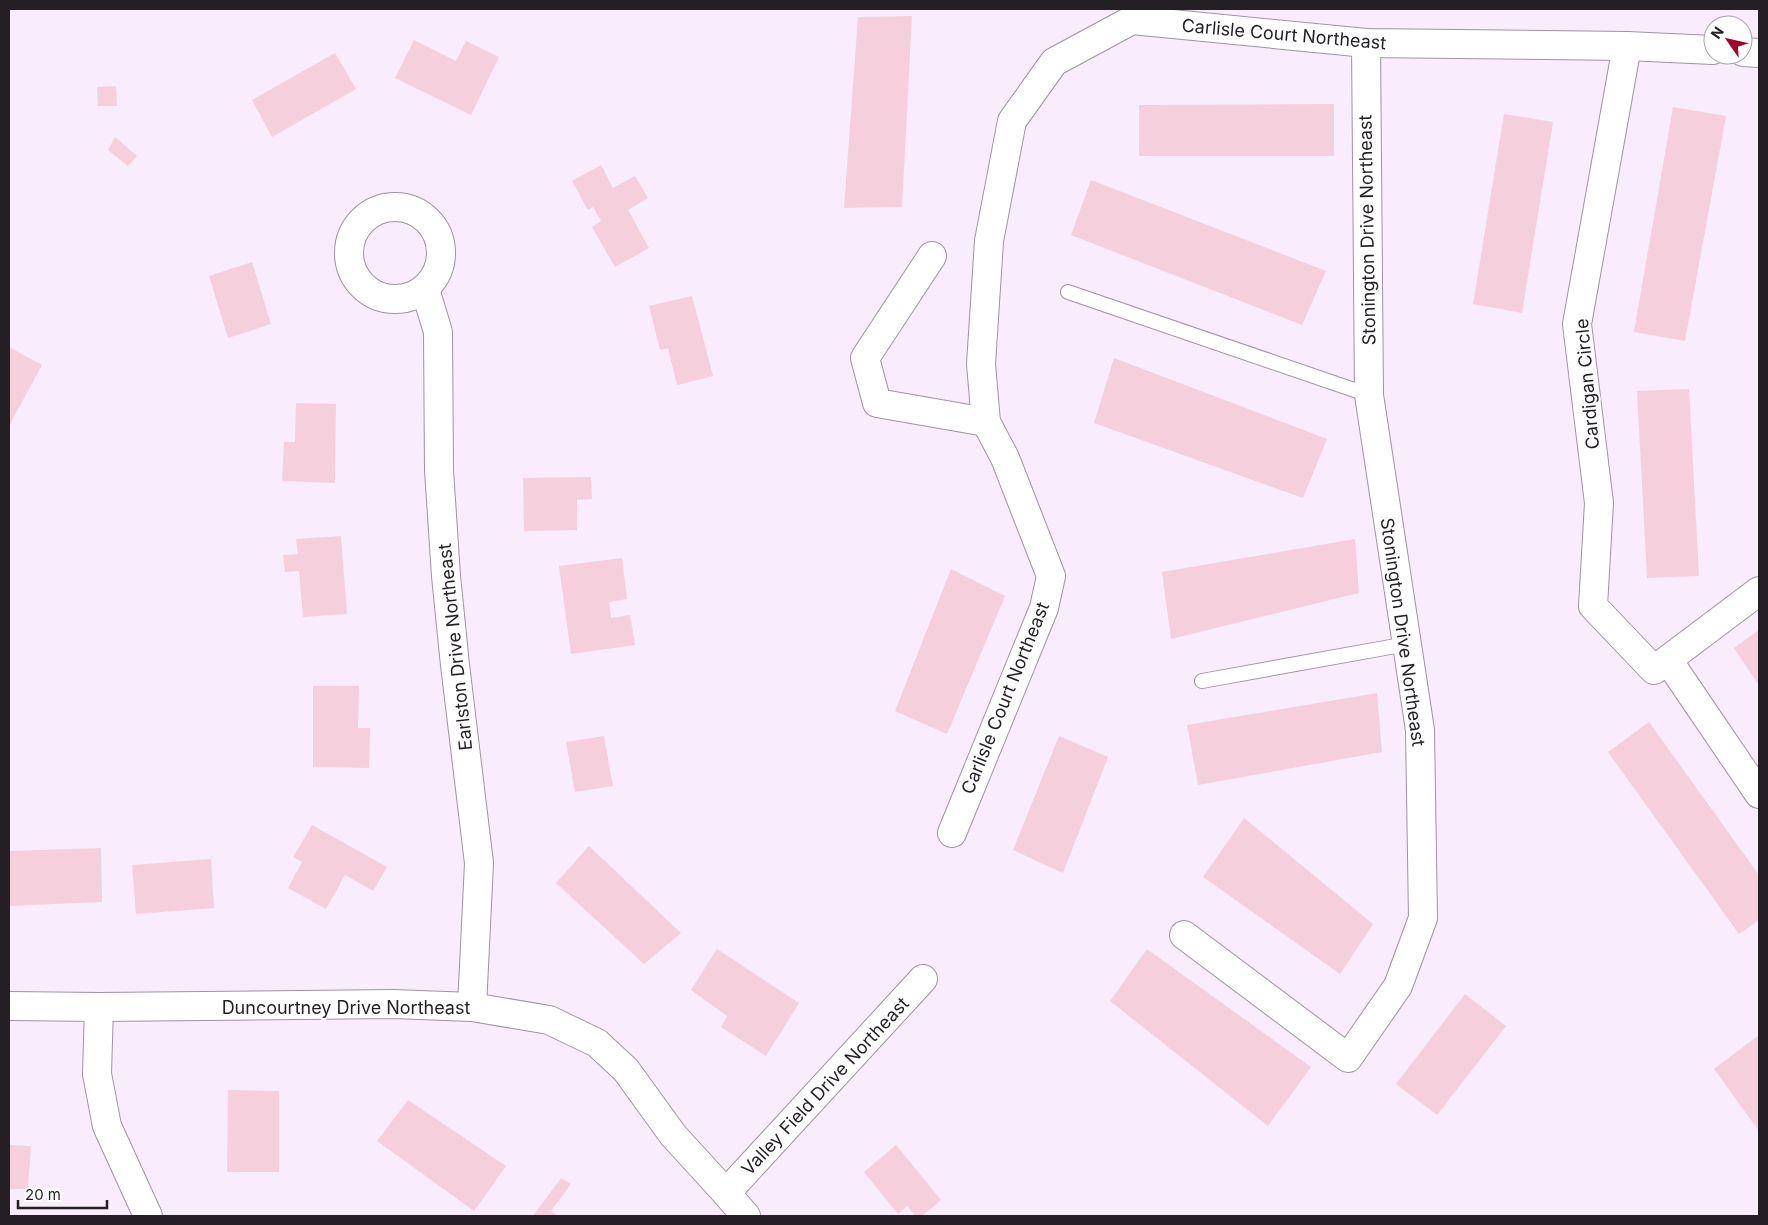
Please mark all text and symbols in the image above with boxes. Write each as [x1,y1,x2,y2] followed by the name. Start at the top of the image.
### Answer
[1181,15,1387,53] street label: Carlisle Court Northeast
[1703,15,1753,65] north arrow
[1707,23,1727,42] text: N
[1354,114,1380,346] street label: Stonington Drive Northeast
[1571,318,1603,450] street label: Cardigan Circle
[1377,516,1429,748] street label: Stonington Drive Northeast
[434,542,476,751] street label: Earlston Drive Northeast
[957,599,1053,797] street label: Carlisle Court Northeast
[737,993,913,1179] street label: Valley Field Drive Northeast
[222,997,470,1018] street label: Duncourtney Drive Northeast
[18,1178,106,1210] scale bar
[25,1185,61,1204] text: 20 m

